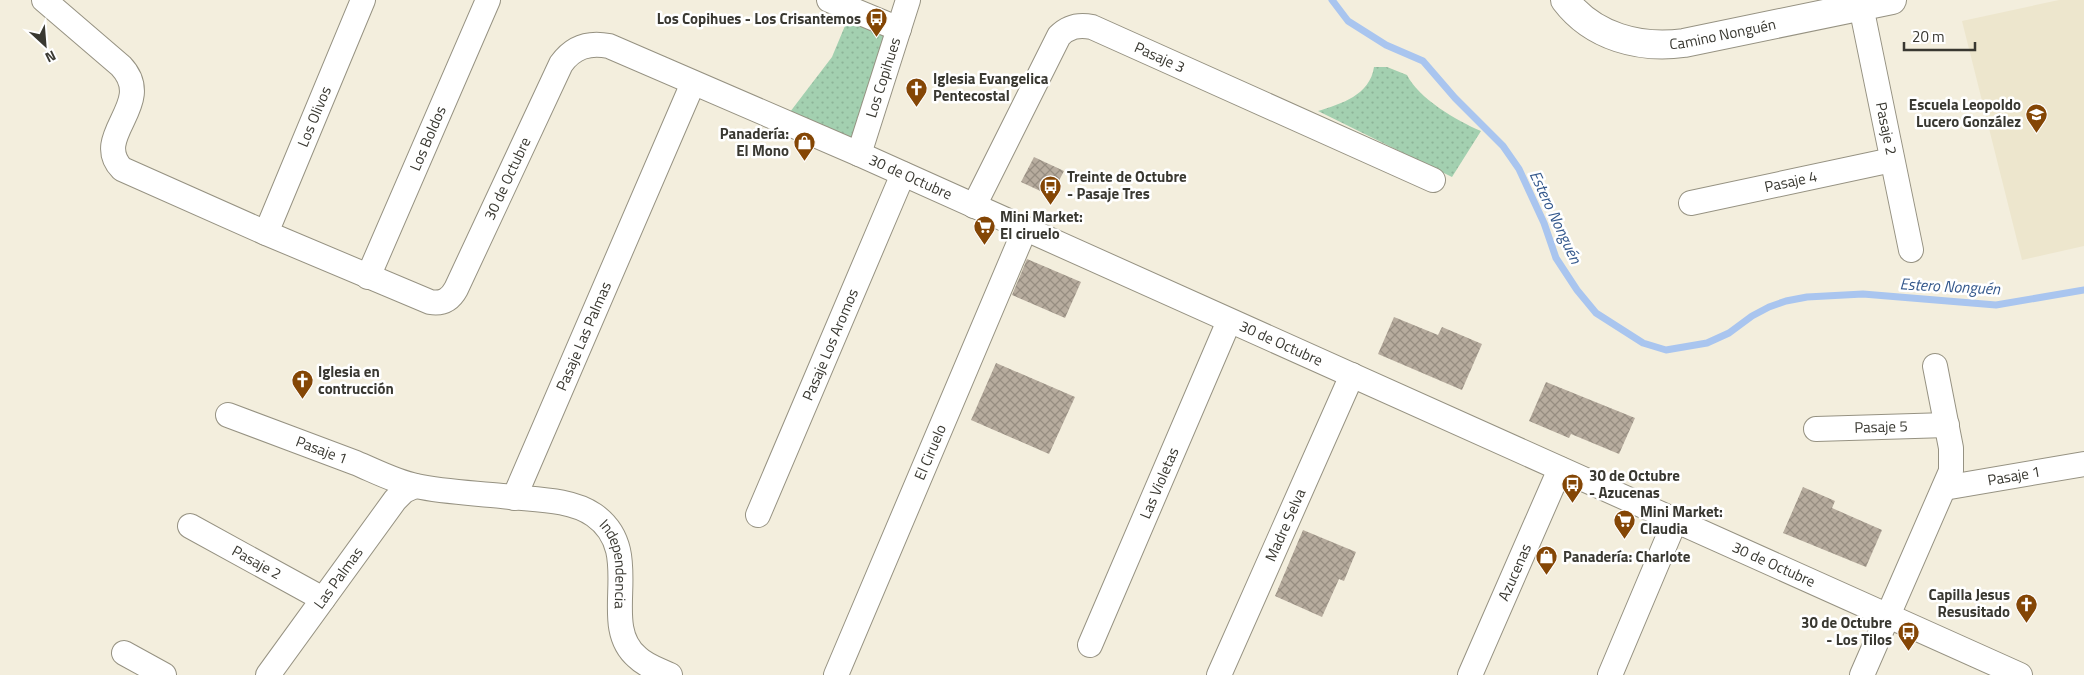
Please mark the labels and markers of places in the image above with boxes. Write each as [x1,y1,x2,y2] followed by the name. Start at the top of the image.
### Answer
[657,7,861,30] place label: Los Copihues - Los Crisantemos
[865,7,889,38] bus stop icon: Los Copihues - Los Crisantemos
[933,67,1049,107] place label: Iglesia Evangelica Pentecostal
[905,76,929,107] church icon: Iglesia Evangelica Pentecostal
[1909,93,2021,133] place label: Escuela Leopoldo Lucero González
[2025,102,2049,133] school or university icon: Escuela Leopoldo Lucero González
[720,122,789,162] place label: Panadería: El Mono
[793,131,817,162] shop icon: Panadería: El Mono
[1067,165,1187,205] place label: Treinte de Octubre - Pasaje Tres
[1039,174,1063,205] bus stop icon: Treinte de Octubre - Pasaje Tres
[1000,205,1083,245] place label: Mini Market: El ciruelo
[972,214,996,245] supermarket icon: Mini Market: El ciruelo
[318,360,394,400] place label: Iglesia en contrucción
[290,369,314,400] church icon: Iglesia en contrucción
[1589,464,1680,504] place label: 30 de Octubre - Azucenas
[1561,473,1585,504] bus stop icon: 30 de Octubre - Azucenas
[1640,500,1723,540] place label: Mini Market: Claudia
[1612,509,1636,540] supermarket icon: Mini Market: Claudia
[1535,545,1559,576] shop icon: Panadería: Charlote
[1563,545,1691,568] place label: Panadería: Charlote
[1929,583,2010,623] place label: Capilla Jesus Resusitado
[2014,592,2038,623] church icon: Capilla Jesus Resusitado
[1801,611,1892,651] place label: 30 de Octubre - Los Tilos
[1896,620,1920,651] bus stop icon: 30 de Octubre - Los Tilos

